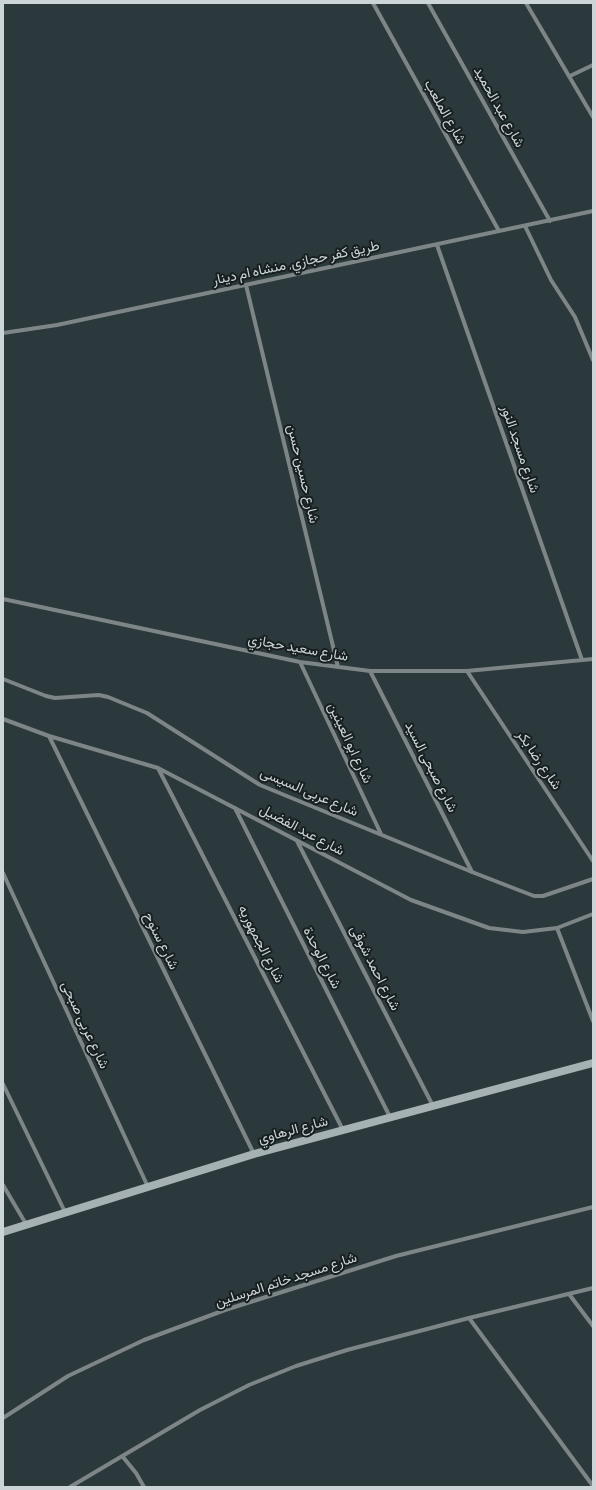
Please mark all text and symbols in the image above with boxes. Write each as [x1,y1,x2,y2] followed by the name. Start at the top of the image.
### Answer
[470,64,528,150] street label: شارع عبد الحميد
[420,77,470,147] street label: شارع الملعب
[211,237,381,289] street label: طريق كفر حجازي, منشاه ام دينار
[497,403,543,495] street label: شارع مسجد النور
[283,423,323,525] street label: شارع حسين حسن
[247,631,349,665] street label: شارع سعيد حجازي
[324,700,376,786] street label: شارع ابو العينين
[401,719,461,815] street label: شارع صبحى السيد
[513,727,565,793] street label: شارع رضا بكر
[258,764,360,820] street label: شارع عربى السيسى
[257,801,347,859] street label: شارع عبد الفضيل
[234,902,288,986] street label: شارع الجمهوريه
[140,910,182,972] street label: شارع سنوح
[346,922,404,1014] street label: شارع احمد شوقى
[299,924,345,992] street label: شارع الوحدة
[57,978,113,1072] street label: شارع عربى صبحى
[256,1113,330,1147] street label: شارع الرهاوي
[213,1249,359,1311] street label: شارع مسجد خاتم المرسلين

